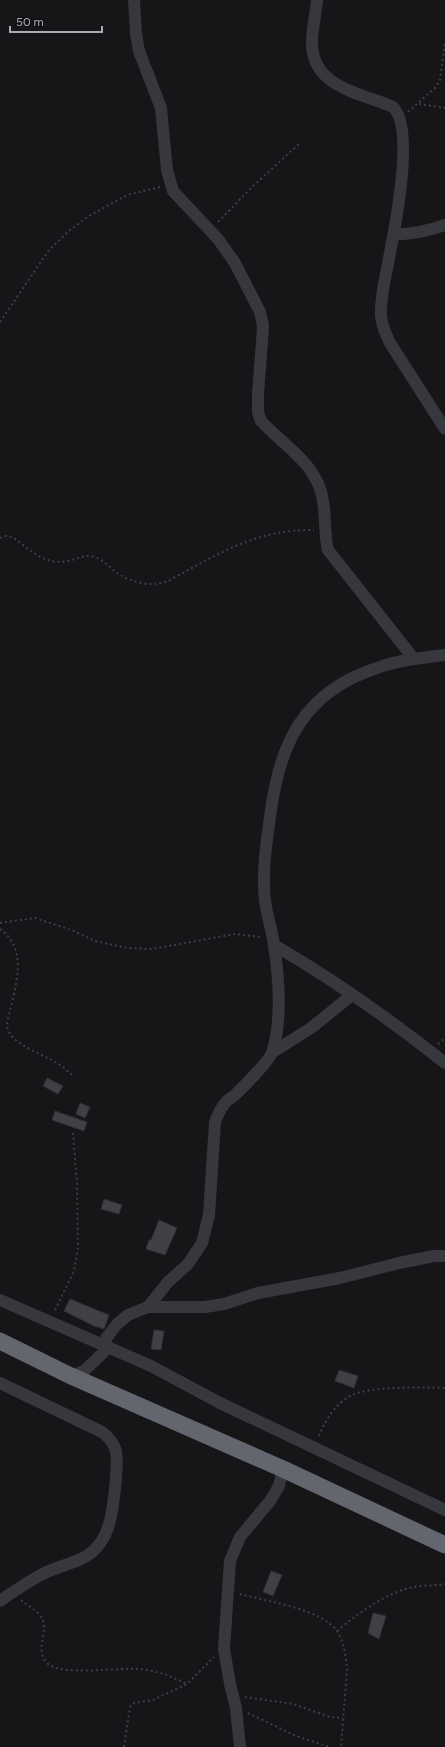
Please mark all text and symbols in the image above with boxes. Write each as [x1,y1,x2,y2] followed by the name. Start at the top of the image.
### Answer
[10,8,102,34] scale bar
[16,15,44,29] text: 50 m

